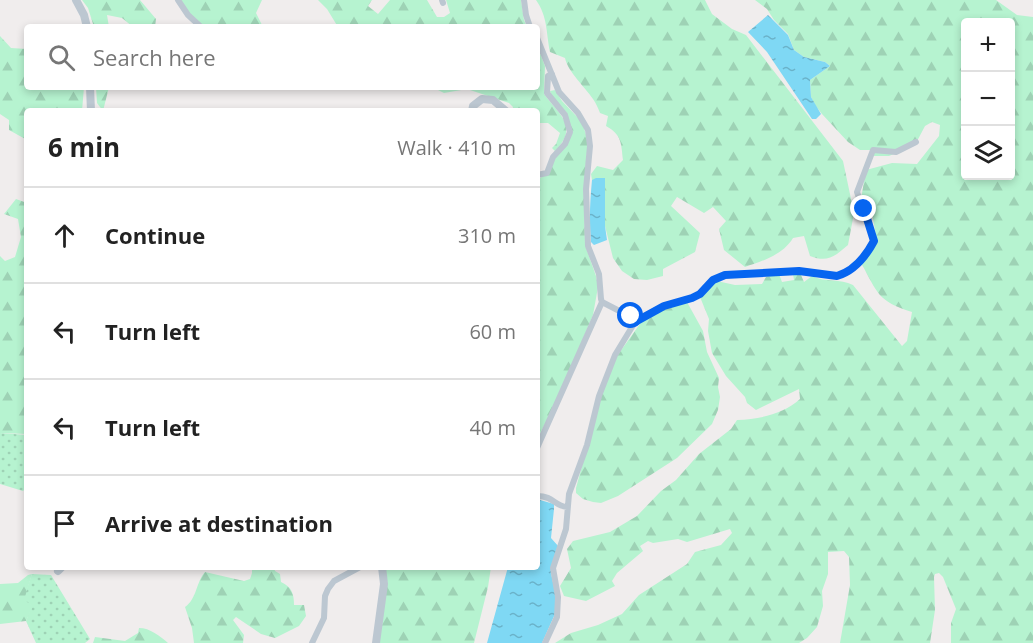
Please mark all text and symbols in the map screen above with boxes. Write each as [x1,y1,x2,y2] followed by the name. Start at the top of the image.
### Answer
[961,18,1015,180] map controls
[961,18,1015,72] button: +
[24,24,540,90] search box
[45,41,78,74] icon: search
[93,42,216,72] text: Search here
[961,72,1015,126] button: −
[961,126,1015,180] button: layers
[48,129,120,165] text: 6 min
[397,134,516,161] text: Walk · 410 m
[850,195,876,221] route end
[48,219,81,252] icon: ahead
[105,220,205,250] text: Continue
[458,222,516,249] text: 310 m
[617,302,643,328] route start
[48,315,81,348] icon: left
[105,316,200,346] text: Turn left
[469,318,516,345] text: 60 m
[48,411,81,444] icon: left
[105,412,200,442] text: Turn left
[469,414,516,441] text: 40 m
[48,507,81,540] icon: arrive
[105,508,333,538] text: Arrive at destination

